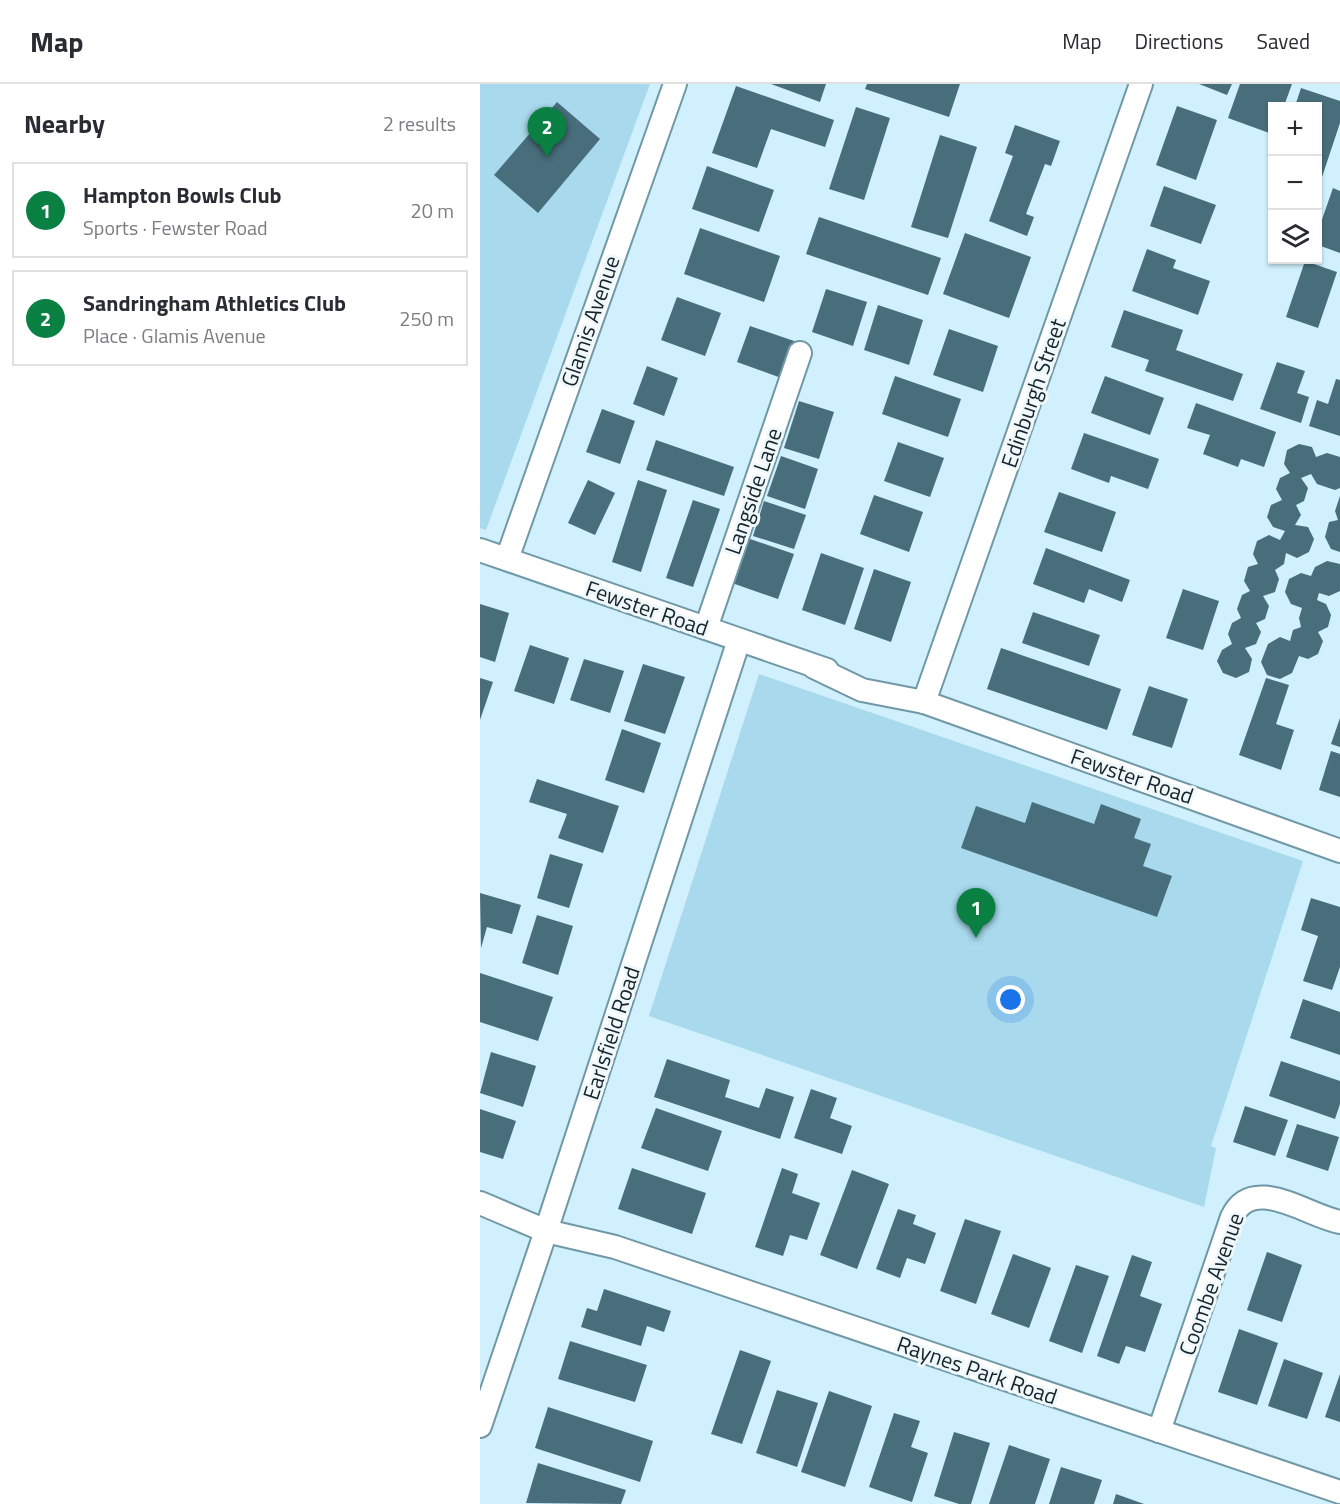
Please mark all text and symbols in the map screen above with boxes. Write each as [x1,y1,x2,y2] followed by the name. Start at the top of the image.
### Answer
[30,20,84,63] text: Map
[1062,25,1102,57] text: Map
[1135,25,1224,57] text: Directions
[1257,25,1310,57] text: Saved
[1268,102,1322,264] map controls
[1268,102,1322,156] button: +
[24,104,105,143] text: Nearby
[528,107,566,157] pin: 2
[383,108,456,139] text: 2 results
[1268,156,1322,210] button: −
[83,178,282,212] text: Hampton Bowls Club
[40,195,51,226] text: 1
[410,195,454,226] text: 20 m
[1268,210,1322,264] button: layers
[83,212,268,243] text: Sports · Fewster Road
[552,251,628,391] street label: Glamis Avenue
[83,286,346,320] text: Sandringham Athletics Club
[40,303,51,334] text: 2
[399,303,454,334] text: 250 m
[992,314,1074,472] street label: Edinburgh Street
[83,320,266,351] text: Place · Glamis Avenue
[715,423,791,559] street label: Langside Lane
[581,571,713,645] street label: Fewster Road
[1066,739,1198,813] street label: Fewster Road
[956,888,996,938] pin: 1
[573,962,649,1104] street label: Earlsfield Road
[996,985,1025,1014] your location
[1169,1208,1253,1360] street label: Coombe Avenue
[892,1327,1062,1413] street label: Raynes Park Road

